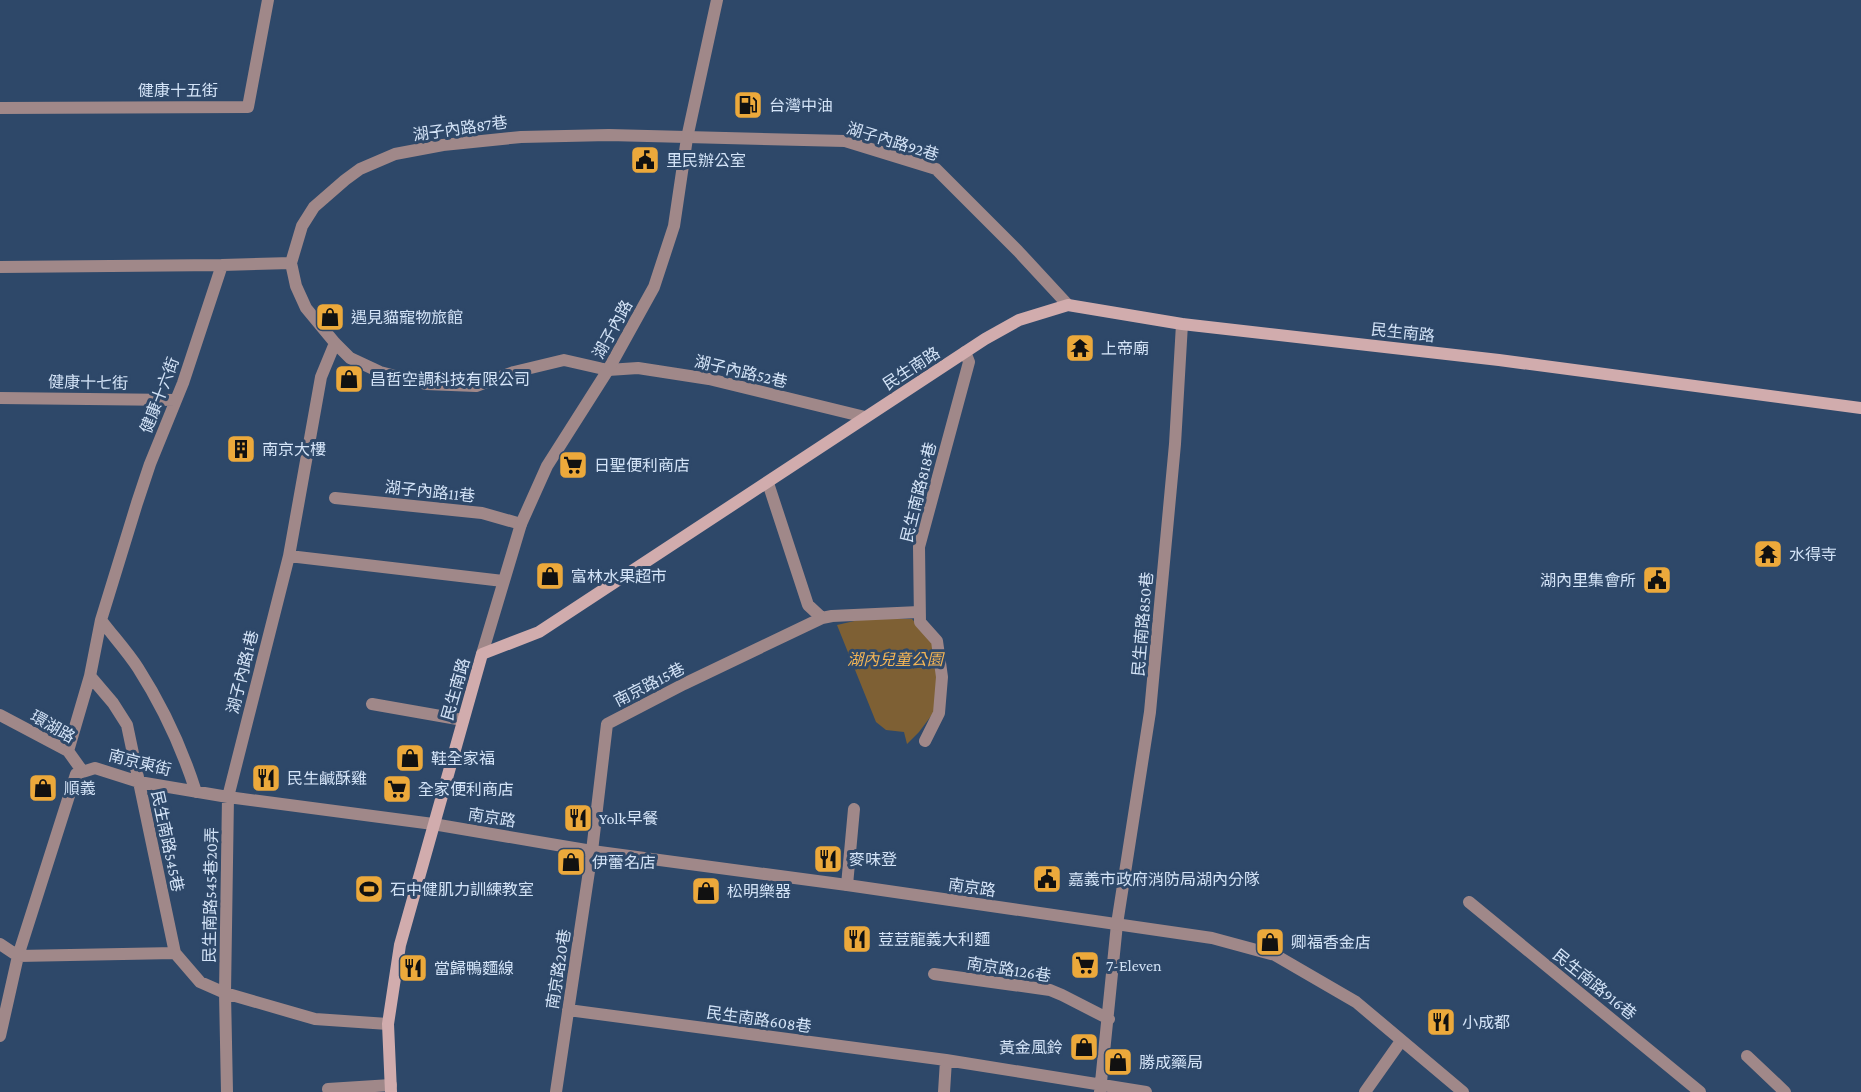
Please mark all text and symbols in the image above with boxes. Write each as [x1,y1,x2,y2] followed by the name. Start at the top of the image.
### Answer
[138,82,218,99] street label: 健康十五街
[732,89,764,121] fuel station icon: 台灣中油
[769,97,833,114] place label: 台灣中油
[412,113,508,144] street label: 湖子內路87巷
[845,119,941,164] street label: 湖子內路92巷
[629,144,661,176] public building icon: 里民辦公室
[666,152,746,169] place label: 里民辦公室
[589,297,635,361] street label: 湖子內路
[314,301,346,333] shop icon: 遇見貓寵物旅館
[351,309,463,326] place label: 遇見貓寵物旅館
[1370,321,1436,344] street label: 民生南路
[1064,332,1096,364] temple icon: 上帝廟
[1101,340,1149,357] place label: 上帝廟
[880,344,943,393] street label: 民生南路
[693,353,789,390] street label: 湖子內路52巷
[137,355,182,436] street label: 健康十六街
[333,363,365,395] shop icon: 昌哲空調科技有限公司
[370,371,530,388] place label: 昌哲空調科技有限公司
[48,373,128,392] street label: 健康十七街
[225,433,257,465] building icon: 南京大樓
[898,440,939,544] street label: 民生南路818巷
[262,441,326,458] place label: 南京大樓
[557,449,589,481] supermarket icon: 日聖便利商店
[594,457,690,474] place label: 日聖便利商店
[384,478,476,505] street label: 湖子內路11巷
[1752,538,1784,570] temple icon: 水得寺
[1789,546,1837,563] place label: 水得寺
[534,560,566,592] shop icon: 富林水果超市
[1641,564,1673,596] public building icon: 湖內里集會所
[571,568,667,585] place label: 富林水果超市
[1129,571,1156,677] street label: 民生南路850巷
[1540,572,1636,589] place label: 湖內里集會所
[224,629,261,716] street label: 湖子內路1巷
[847,651,945,668] park label: 湖內兒童公園
[438,656,472,722] street label: 民生南路
[611,659,687,709] street label: 南京路15巷
[28,707,78,746] street label: 環湖路
[394,742,426,774] shop icon: 鞋全家福
[107,746,173,778] street label: 南京東街
[431,750,495,767] place label: 鞋全家福
[250,762,282,794] restaurant icon: 民生鹹酥雞
[287,770,367,787] place label: 民生鹹酥雞
[27,772,59,804] shop icon: 順義
[381,773,413,805] supermarket icon: 全家便利商店
[64,780,96,797] place label: 順義
[418,781,514,798] place label: 全家便利商店
[148,789,187,893] street label: 民生南路545巷
[562,802,594,834] restaurant icon: Yolk早餐
[467,805,517,830] street label: 南京路
[599,810,658,827] place label: Yolk早餐
[201,827,220,963] street label: 民生南路545巷20弄
[812,843,844,875] restaurant icon: 麥味登
[555,846,587,878] shop icon: 伊蕾名店
[849,851,897,868] place label: 麥味登
[592,854,656,871] place label: 伊蕾名店
[1031,863,1063,895] public building icon: 嘉義市政府消防局湖內分隊
[1068,871,1260,888] place label: 嘉義市政府消防局湖內分隊
[353,873,385,905] sports icon: 石中健肌力訓練教室
[690,875,722,907] shop icon: 松明樂器
[947,876,997,899] street label: 南京路
[390,881,534,898] place label: 石中健肌力訓練教室
[727,883,791,900] place label: 松明樂器
[841,923,873,955] restaurant icon: 荳荳龍義大利麵
[1254,926,1286,958] shop icon: 卿福香金店
[544,928,573,1010] street label: 南京路20巷
[878,931,990,948] place label: 荳荳龍義大利麵
[1291,934,1371,951] place label: 卿福香金店
[1550,946,1640,1023] street label: 民生南路916巷
[1069,949,1101,981] supermarket icon: 7-Eleven
[397,952,429,984] restaurant icon: 當歸鴨麵線
[966,954,1052,985] street label: 南京路126巷
[1106,957,1162,974] place label: 7-Eleven
[434,960,514,977] place label: 當歸鴨麵線
[705,1004,812,1035] street label: 民生南路608巷
[1425,1006,1457,1038] restaurant icon: 小成都
[1462,1014,1510,1031] place label: 小成都
[1068,1031,1100,1063] shop icon: 黃金風鈴
[999,1039,1063,1056] place label: 黃金風鈴
[1102,1046,1134,1078] shop icon: 勝成藥局
[1139,1054,1203,1071] place label: 勝成藥局

